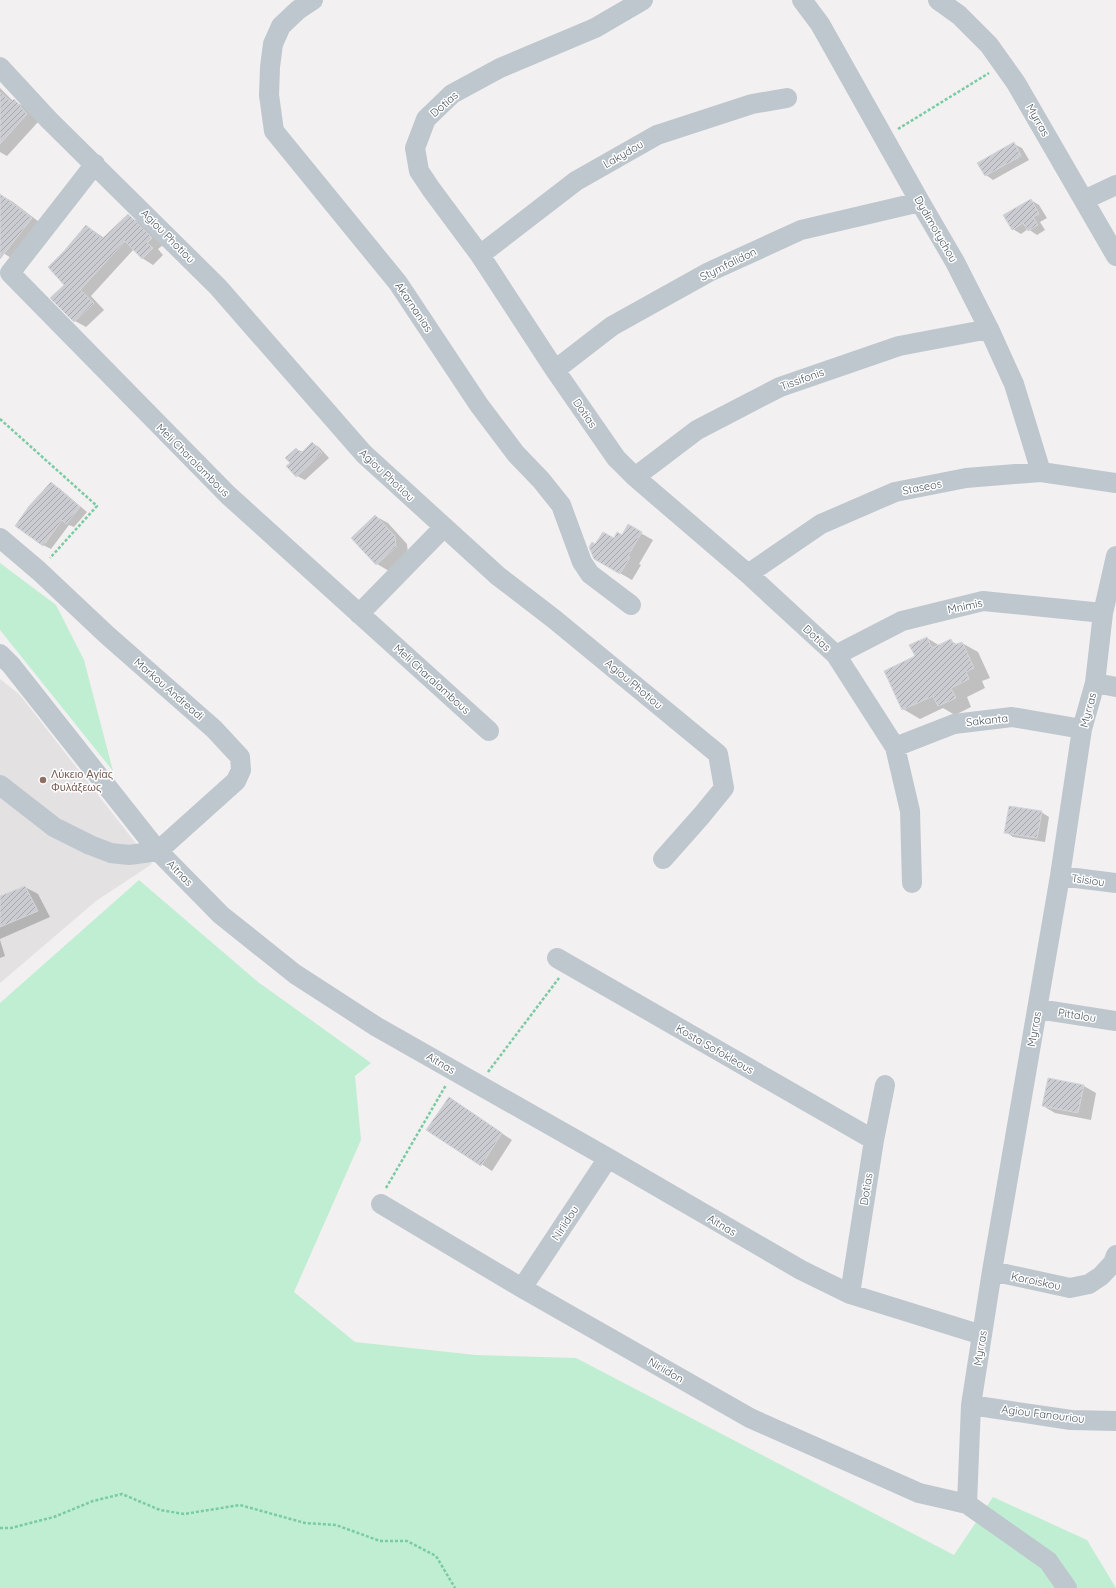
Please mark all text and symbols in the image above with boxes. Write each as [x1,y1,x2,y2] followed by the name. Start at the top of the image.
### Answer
[427,88,461,120] street label: Dotias
[1023,101,1053,139] street label: Myrras
[600,137,646,171] street label: Lakydou
[911,193,961,265] street label: Dydimotychou
[138,206,198,266] street label: Agiou Photiou
[697,244,759,284] street label: Stymfalidon
[392,279,436,335] street label: Akarnanias
[778,365,826,393] street label: Tissifonis
[570,396,600,430] street label: Dotias
[153,420,233,500] street label: Meli Charalambous
[356,446,418,504] street label: Agiou Photiou
[901,476,943,498] street label: Staseos
[946,595,984,617] street label: Mnimis
[800,622,834,654] street label: Dotias
[391,641,473,717] street label: Meli Charalambous
[131,655,207,723] street label: Markou Andreadi
[602,656,666,712] street label: Agiou Photiou
[1077,691,1099,729] street label: Myrras
[965,711,1009,729] street label: Sakanta
[51,767,113,794] place label: Λύκειο Αγίας Φυλάξεως
[38,775,48,785] marker: Λύκειο Αγίας Φυλάξεως
[164,857,196,889] street label: Aitnas
[1071,871,1105,889] street label: Tsisiou
[1057,1005,1097,1025] street label: Pittalou
[1024,1010,1044,1048] street label: Myrras
[673,1021,757,1077] street label: Kosta Sofokleous
[424,1049,458,1077] street label: Aitnas
[857,1172,875,1206] street label: Dotias
[549,1203,581,1243] street label: Niriidou
[705,1211,739,1239] street label: Aitnas
[1010,1269,1062,1293] street label: Koroiskou
[970,1329,990,1367] street label: Myrras
[646,1354,686,1386] street label: Niriidon
[1001,1402,1085,1426] street label: Agiou Fanouriou

